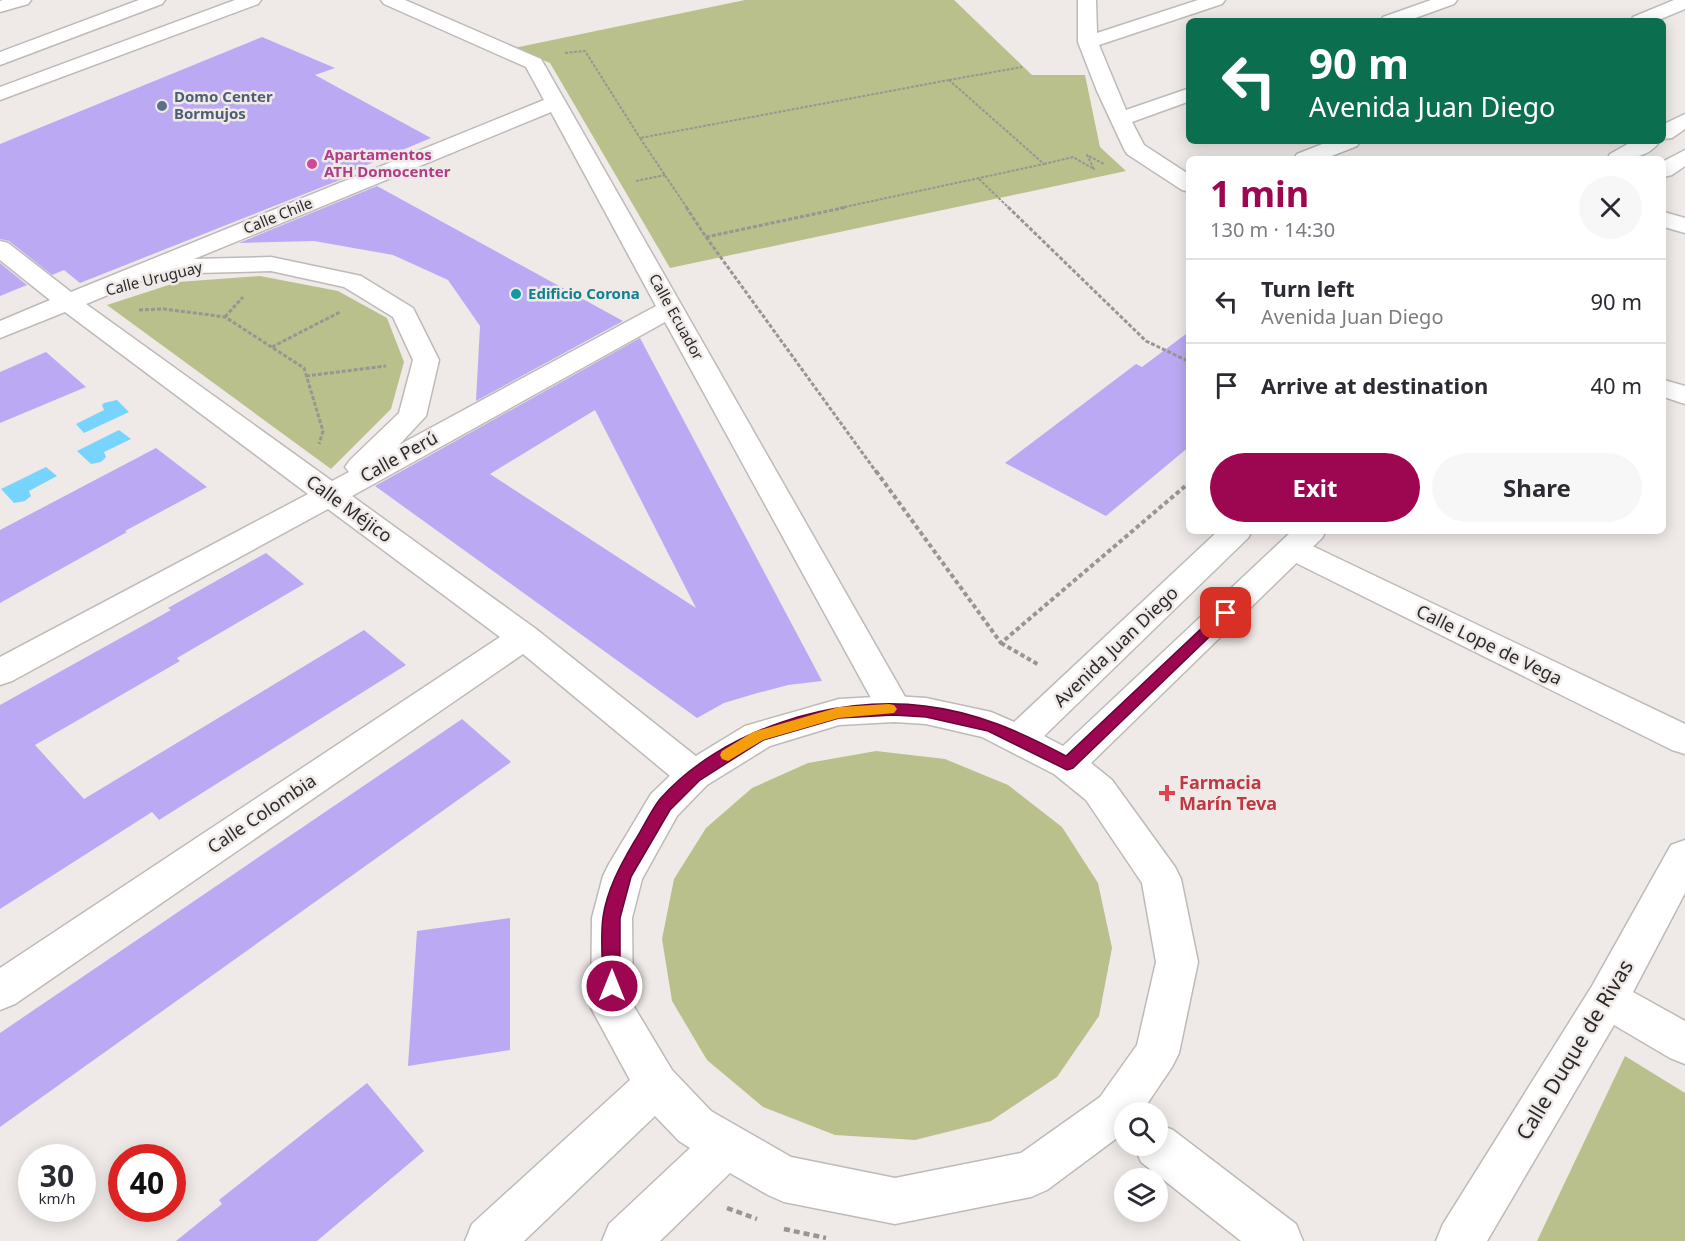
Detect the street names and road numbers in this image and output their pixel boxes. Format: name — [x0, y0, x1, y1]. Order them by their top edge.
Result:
street label: Calle Chile — [240, 192, 315, 238]
street label: Calle Uruguay — [103, 256, 205, 300]
street label: Calle Ecuador — [645, 270, 709, 363]
street label: Calle Perú — [355, 425, 442, 487]
street label: Calle Méjico — [302, 469, 397, 548]
street label: Avenida Juan Diego — [1048, 581, 1183, 712]
street label: Calle Lope de Vega — [1413, 598, 1566, 690]
street label: Calle Colombia — [202, 768, 320, 858]
street label: Calle Duque de Rivas — [1509, 954, 1639, 1145]

